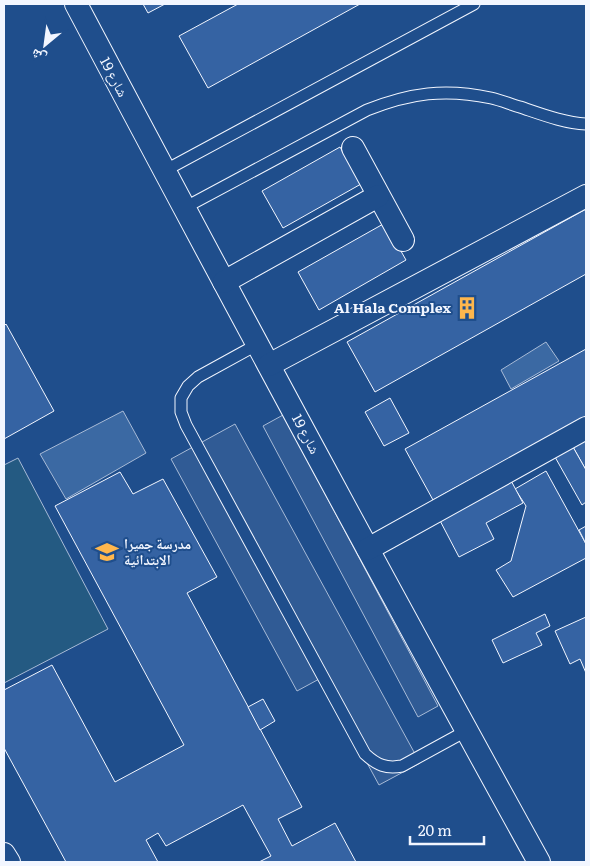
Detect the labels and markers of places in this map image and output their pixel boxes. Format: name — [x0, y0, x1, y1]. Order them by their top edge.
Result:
building icon: Al Hala Complex — [454, 295, 480, 321]
place label: Al Hala Complex — [334, 297, 452, 317]
place label: مدرسة جميرا الابتدائية — [124, 533, 191, 569]
school or university icon: مدرسة جميرا الابتدائية — [94, 539, 120, 565]

